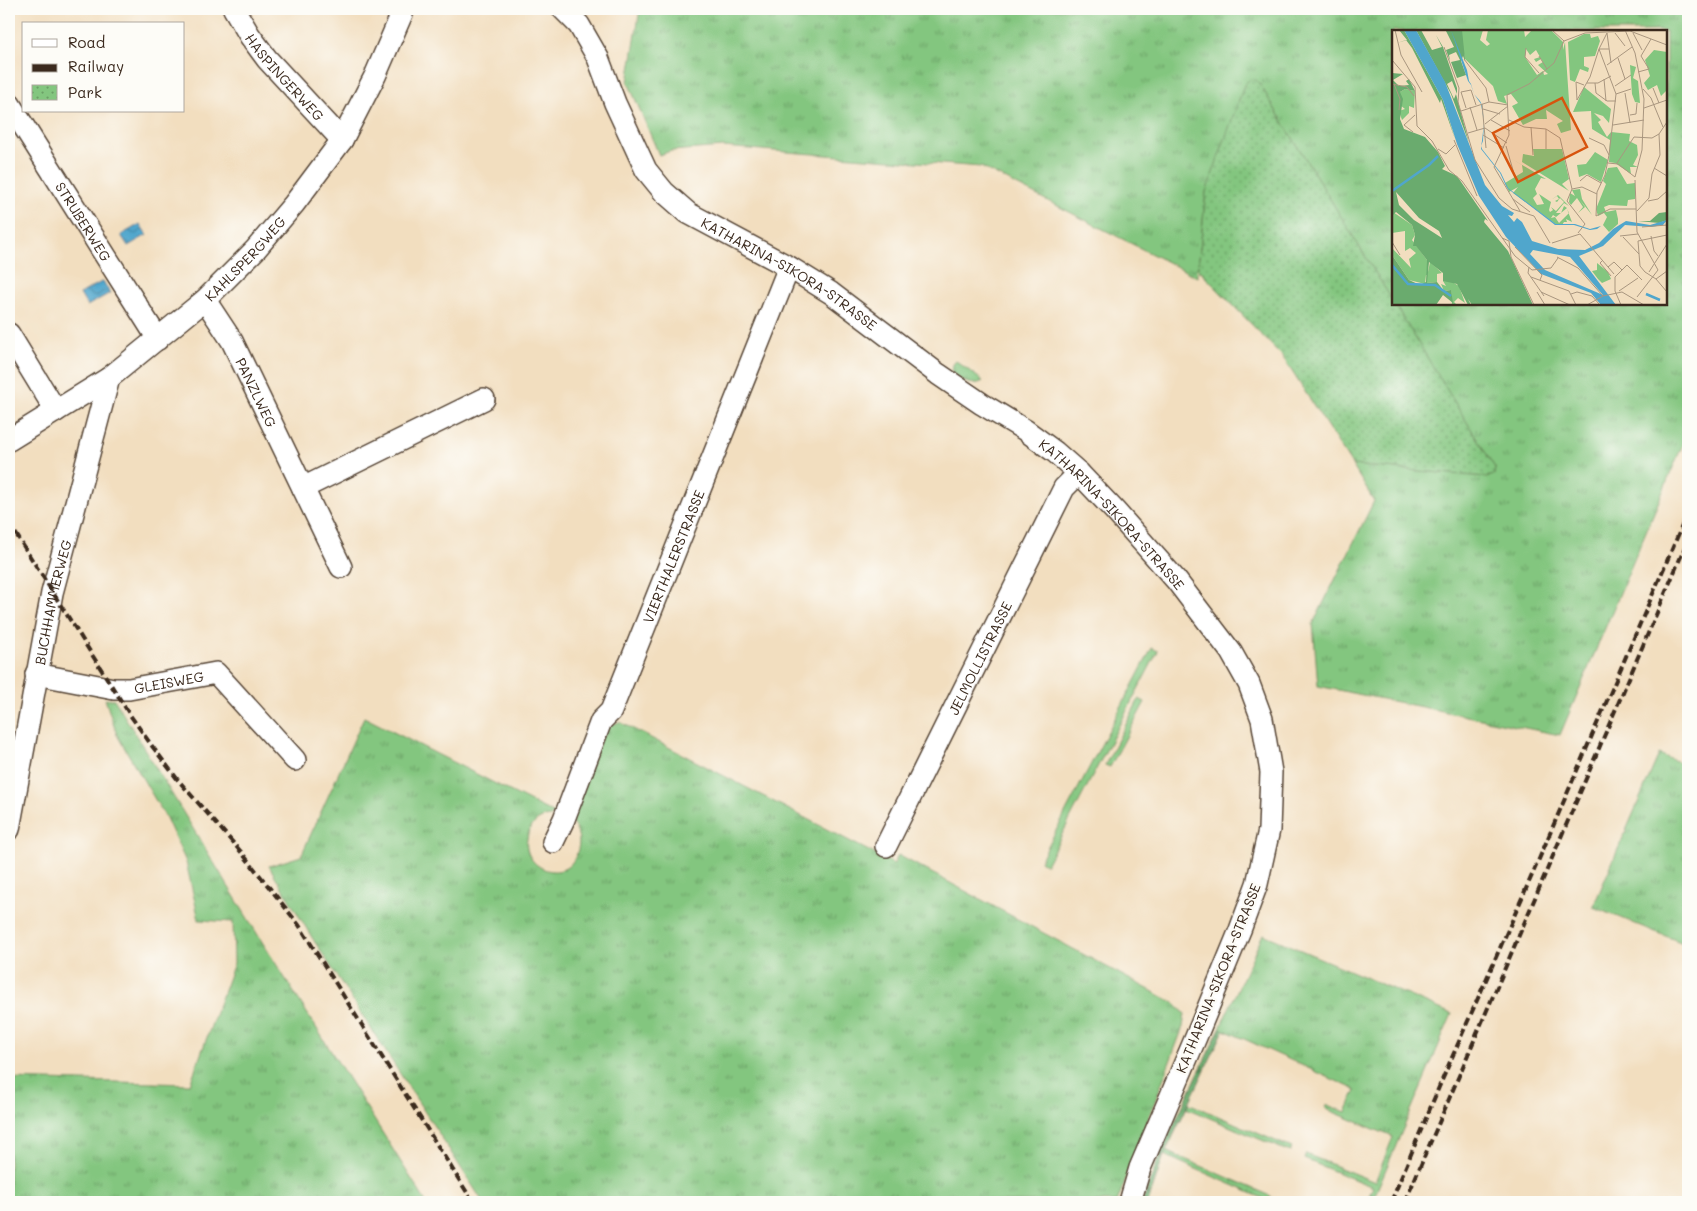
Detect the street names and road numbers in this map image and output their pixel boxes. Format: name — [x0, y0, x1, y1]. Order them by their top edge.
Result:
street label: HASPINGERWEG — [241, 29, 329, 124]
street label: STRUBERWEG — [52, 178, 116, 265]
street label: KAHLSPERGWEG — [200, 212, 289, 305]
street label: KATHARINA-SIKORA-STRASSE — [698, 212, 881, 334]
street label: PANZLWEG — [232, 354, 282, 430]
street label: KATHARINA-SIKORA-STRASSE — [1035, 434, 1189, 593]
street label: VIERTHALERSTRASSE — [638, 487, 708, 626]
street label: BUCHHAMMERWEG — [30, 537, 75, 666]
street label: JELMOLLISTRASSE — [943, 598, 1016, 718]
street label: GLEISWEG — [133, 666, 205, 697]
street label: KATHARINA-SIKORA-STRASSE — [1171, 880, 1265, 1076]

